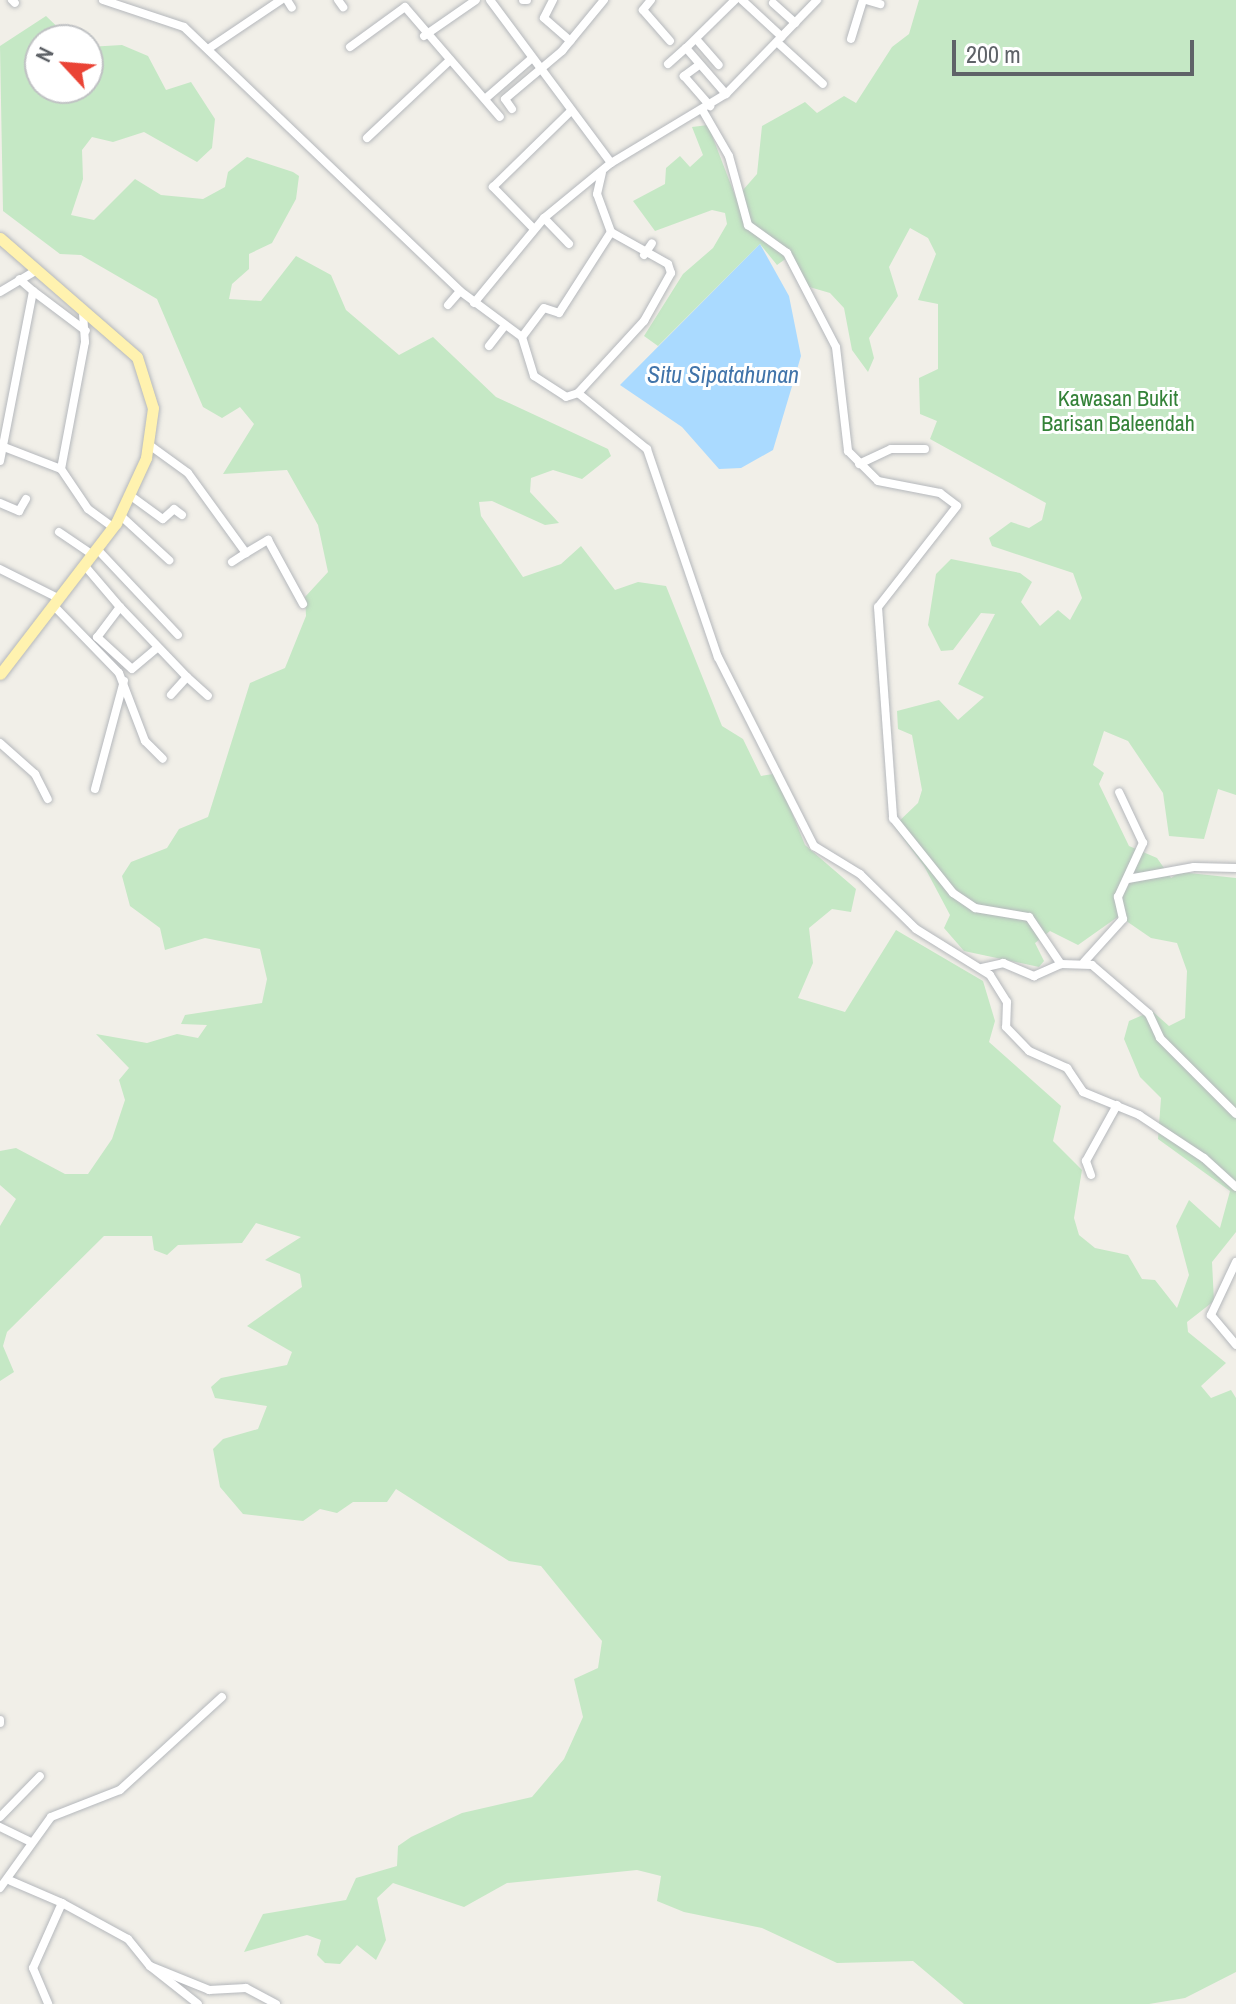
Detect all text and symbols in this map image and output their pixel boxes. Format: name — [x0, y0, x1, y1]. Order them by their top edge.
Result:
north arrow — [24, 24, 104, 104]
scale bar — [956, 24, 1198, 74]
text: 200 m — [966, 38, 1021, 70]
text: N — [28, 42, 61, 67]
water label: Situ Sipatahunan — [647, 361, 799, 389]
park label: Kawasan Bukit Barisan Baleendah — [1041, 385, 1195, 436]

